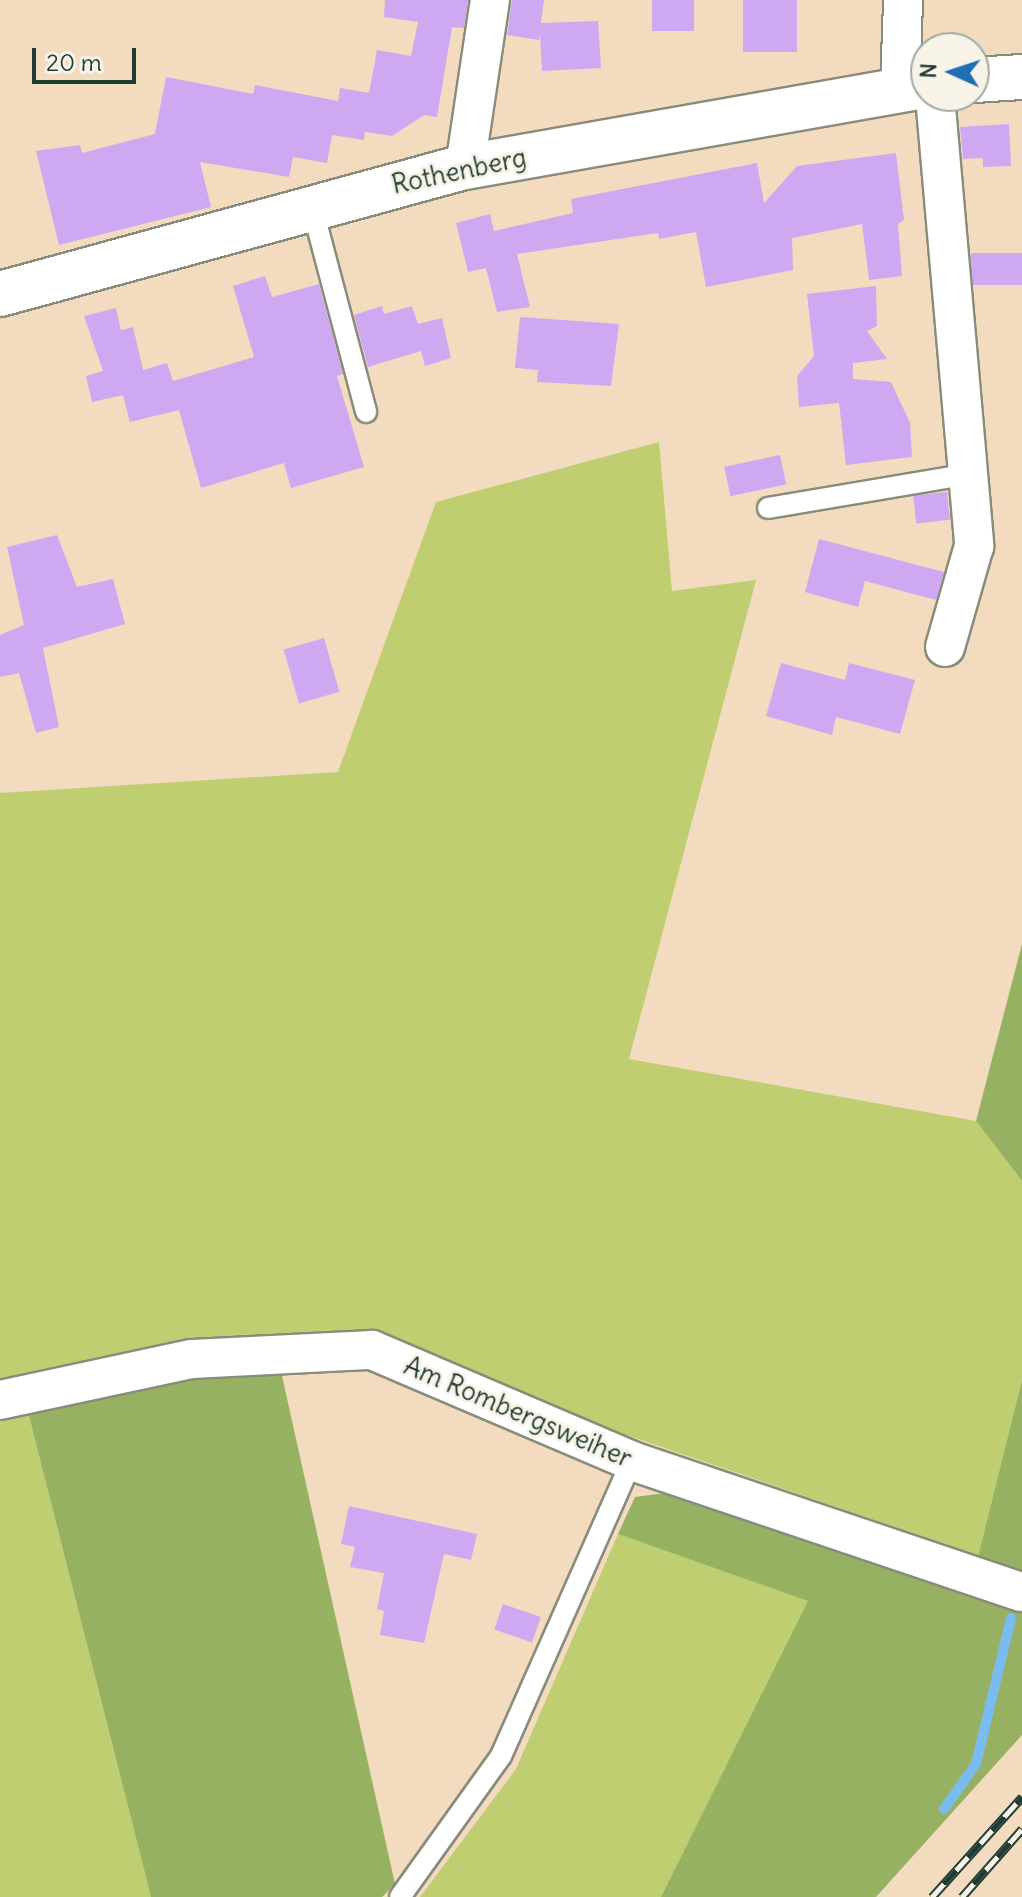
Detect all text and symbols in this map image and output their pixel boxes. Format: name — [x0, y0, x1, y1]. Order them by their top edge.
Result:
scale bar — [36, 32, 140, 82]
north arrow — [910, 32, 990, 112]
text: 20 m — [46, 47, 102, 77]
text: N — [914, 63, 942, 79]
street label: Rothenberg — [389, 142, 529, 200]
street label: Am Rombergsweiher — [399, 1350, 637, 1474]

